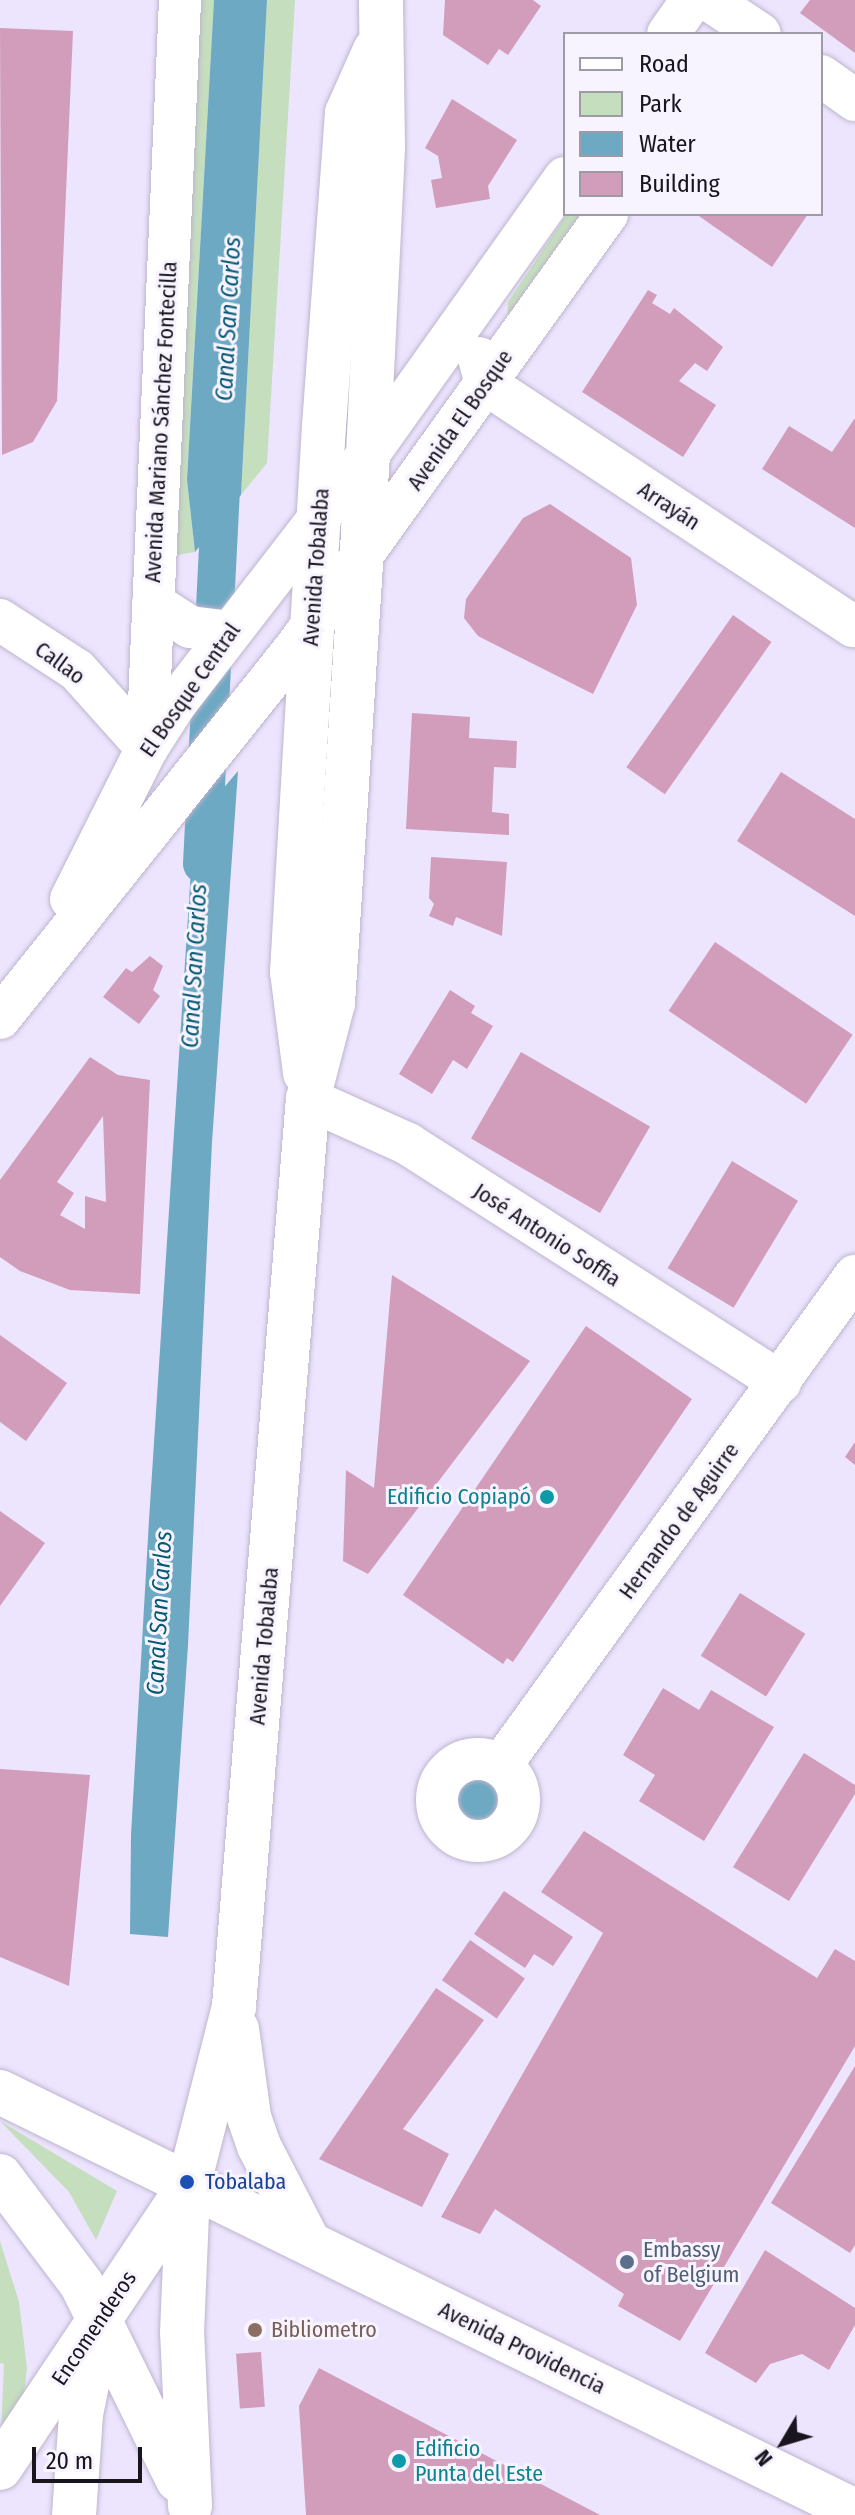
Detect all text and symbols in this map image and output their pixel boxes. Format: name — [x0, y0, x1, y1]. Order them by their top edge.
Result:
legend — [563, 32, 823, 216]
text: Road — [639, 50, 689, 78]
text: Park — [639, 90, 682, 118]
text: Water — [639, 130, 696, 158]
text: Building — [639, 170, 720, 198]
water label: Canal San Carlos — [210, 236, 248, 402]
street label: Avenida Mariano Sánchez Fontecilla — [139, 261, 183, 583]
street label: Avenida El Bosque — [402, 345, 518, 495]
street label: Arrayán — [633, 476, 705, 536]
street label: Avenida Tobalaba — [297, 487, 335, 647]
street label: El Bosque Central — [134, 618, 246, 762]
street label: Callao — [30, 636, 90, 690]
water label: Canal San Carlos — [176, 883, 214, 1049]
street label: José Antonio Soffia — [469, 1178, 625, 1292]
street label: Hernando de Aguirre — [613, 1438, 745, 1604]
place label: Edificio Copiapó — [387, 1484, 531, 1510]
marker: Edificio Copiapó — [538, 1488, 556, 1506]
water label: Canal San Carlos — [141, 1530, 179, 1696]
street label: Avenida Tobalaba — [244, 1566, 284, 1726]
place label: Tobalaba — [205, 2169, 286, 2195]
marker: Tobalaba — [176, 2171, 198, 2193]
place label: Embassy of Belgium — [643, 2236, 739, 2288]
marker: Embassy of Belgium — [618, 2253, 636, 2271]
street label: Encomenderos — [46, 2266, 142, 2390]
street label: Avenida Providencia — [434, 2296, 610, 2400]
place label: Bibliometro — [271, 2317, 377, 2343]
marker: Bibliometro — [246, 2321, 264, 2339]
north arrow — [743, 2403, 823, 2483]
scale bar — [36, 2431, 146, 2481]
place label: Edificio Punta del Este — [415, 2435, 543, 2486]
text: N — [749, 2445, 778, 2472]
text: 20 m — [46, 2447, 93, 2475]
marker: Edificio Punta del Este — [390, 2452, 408, 2470]

